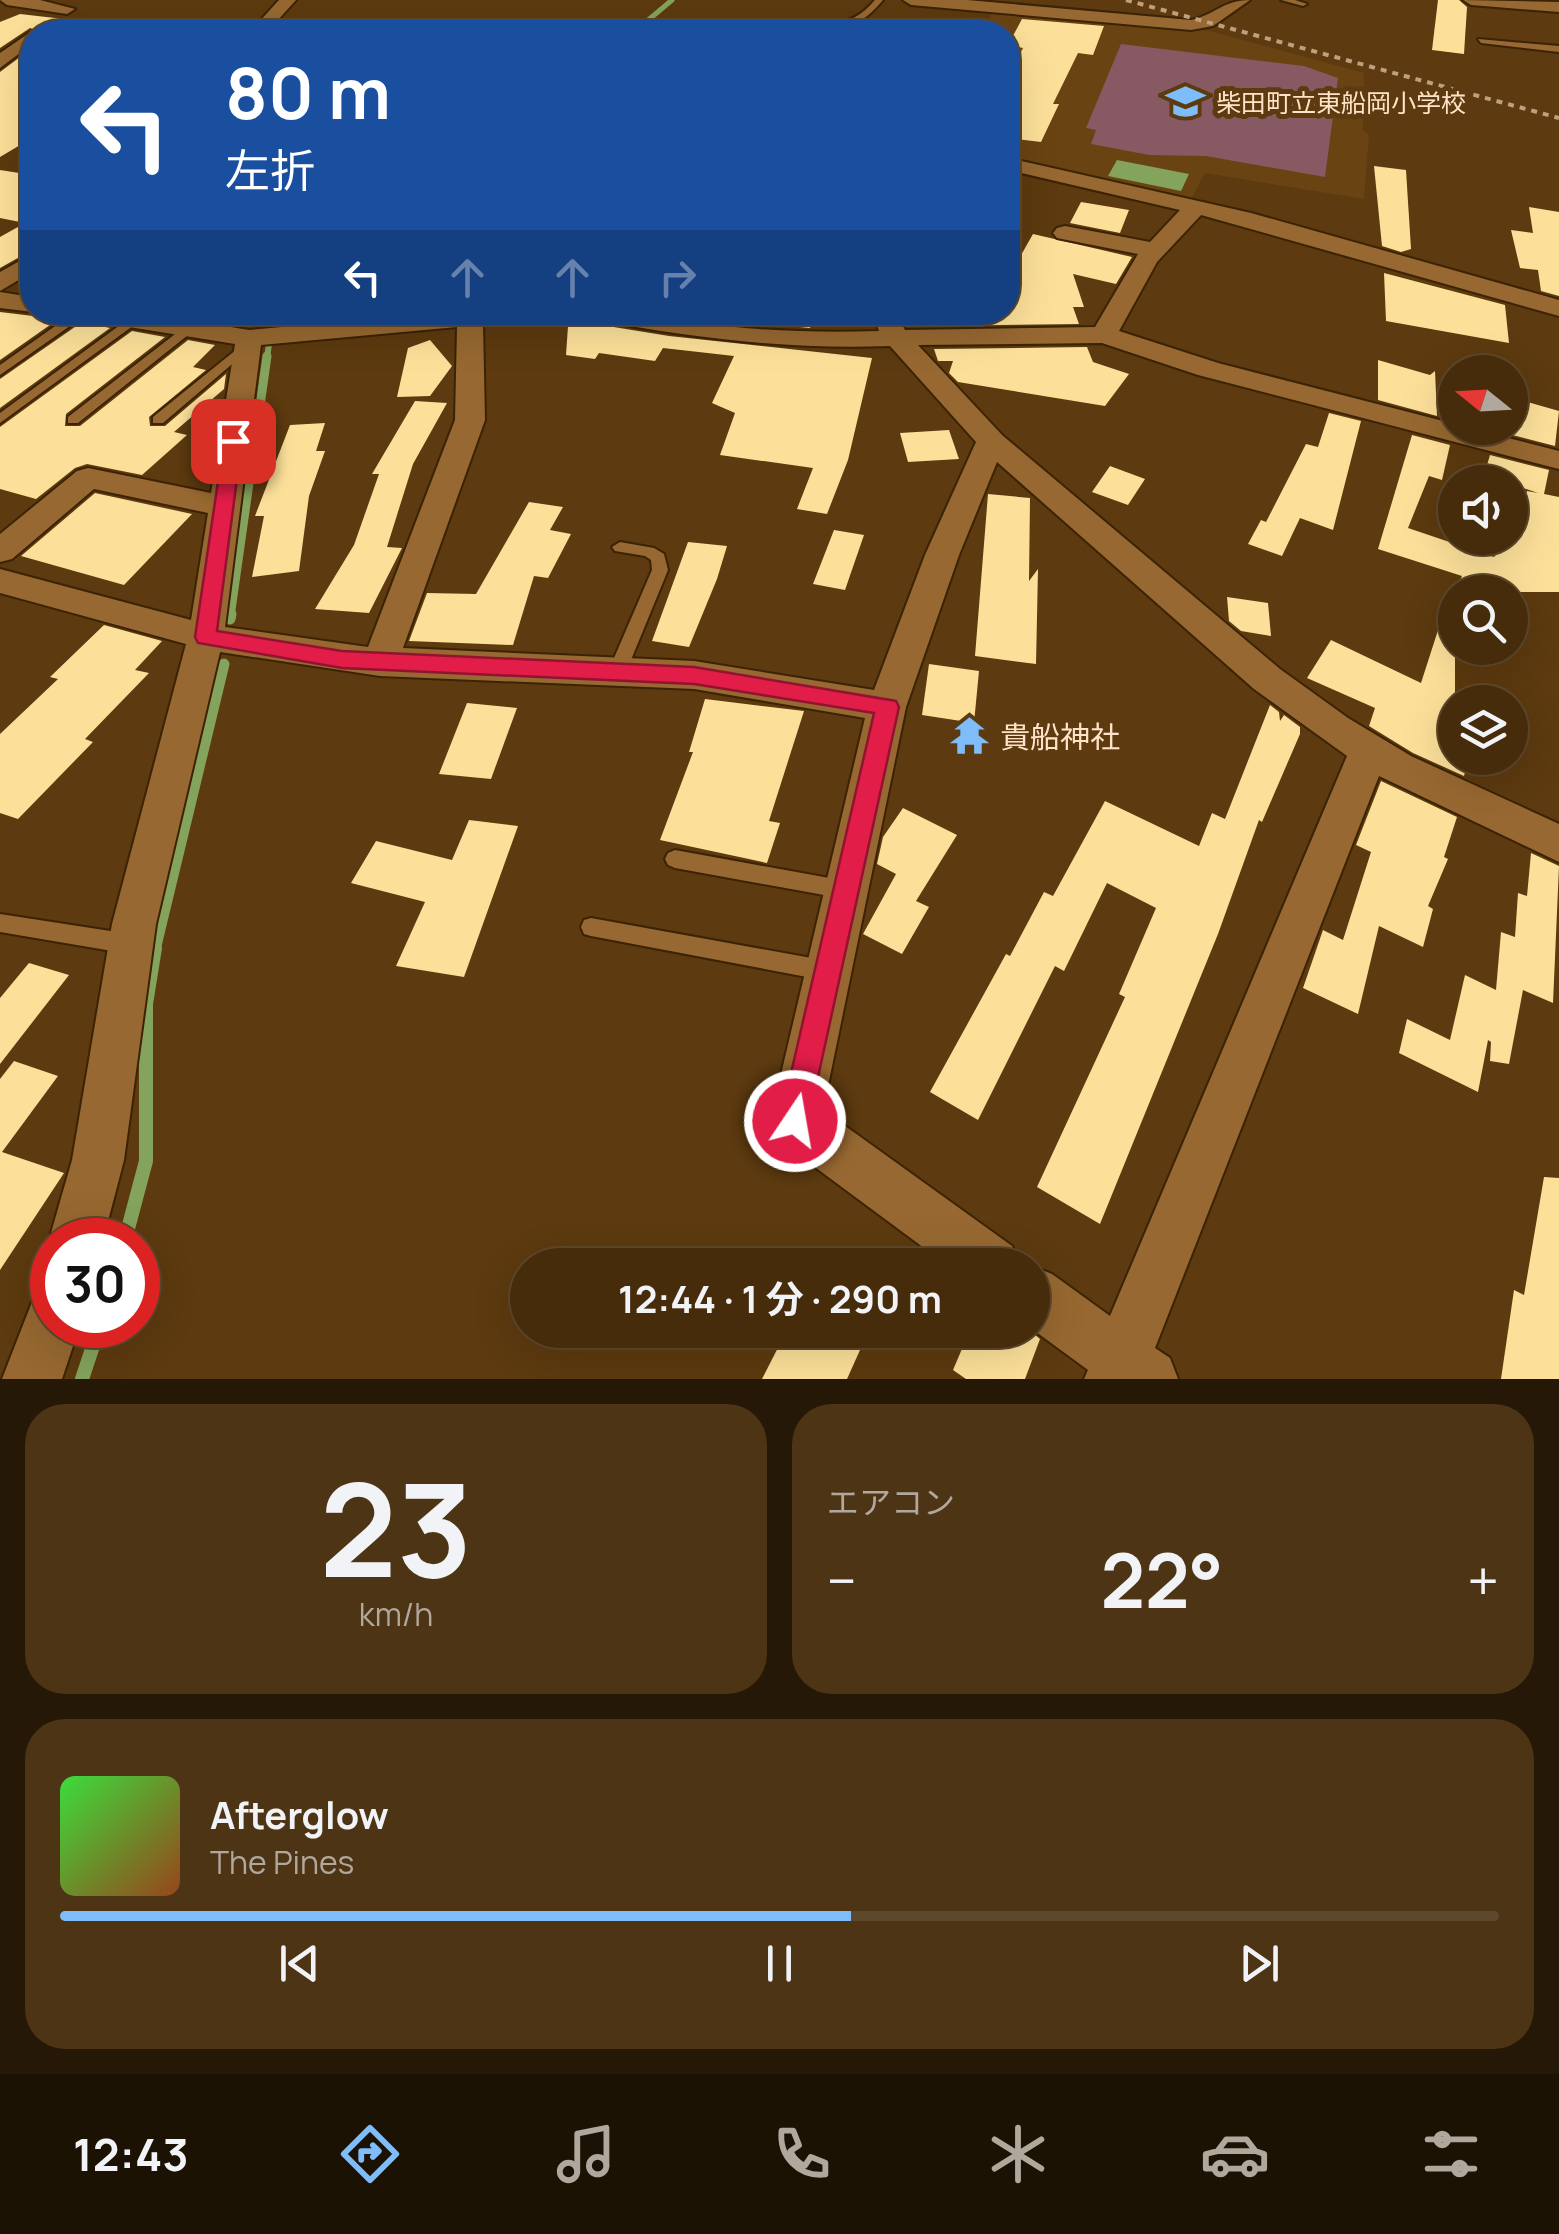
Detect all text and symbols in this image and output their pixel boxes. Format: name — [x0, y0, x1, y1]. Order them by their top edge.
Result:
text: 80 m — [225, 44, 391, 140]
icon: left — [60, 60, 190, 190]
school or university icon: 柴田町立東船岡小学校 — [1165, 81, 1207, 123]
place label: 柴田町立東船岡小学校 — [1216, 85, 1466, 120]
text: 左折 — [225, 139, 315, 201]
icon: left — [335, 250, 390, 305]
icon: ahead — [440, 250, 495, 305]
icon: ahead — [545, 250, 600, 305]
icon: right — [650, 250, 705, 305]
north arrow — [1438, 355, 1528, 445]
map controls — [1438, 355, 1528, 775]
pin — [191, 399, 276, 484]
icon: arrive — [206, 414, 261, 469]
button: sound — [1438, 465, 1528, 555]
button: search — [1438, 575, 1528, 665]
button: layers — [1438, 685, 1528, 775]
temple icon: 貴船神社 — [949, 715, 991, 757]
place label: 貴船神社 — [1000, 716, 1120, 757]
position arrow — [743, 1069, 847, 1173]
speed limit sign: 30 — [30, 1218, 160, 1348]
text: 12:44 · 1 分 · 290 m — [618, 1272, 942, 1324]
text: 23 — [319, 1438, 473, 1616]
text: エアコン — [827, 1480, 955, 1524]
text: 22° — [1100, 1528, 1224, 1631]
text: − — [827, 1542, 857, 1618]
text: + — [1467, 1542, 1499, 1618]
text: km/h — [359, 1592, 433, 1636]
text: Afterglow — [210, 1788, 389, 1840]
text: The Pines — [210, 1840, 354, 1884]
icon: previous — [272, 1936, 327, 1991]
icon: pause — [752, 1936, 807, 1991]
icon: next — [1232, 1936, 1287, 1991]
icon: directions — [335, 2119, 405, 2189]
icon: music — [551, 2119, 621, 2189]
icon: phone — [767, 2119, 837, 2189]
icon: climate — [983, 2119, 1053, 2189]
icon: car — [1200, 2119, 1270, 2189]
icon: filters — [1416, 2119, 1486, 2189]
text: 12:43 — [73, 2123, 189, 2185]

